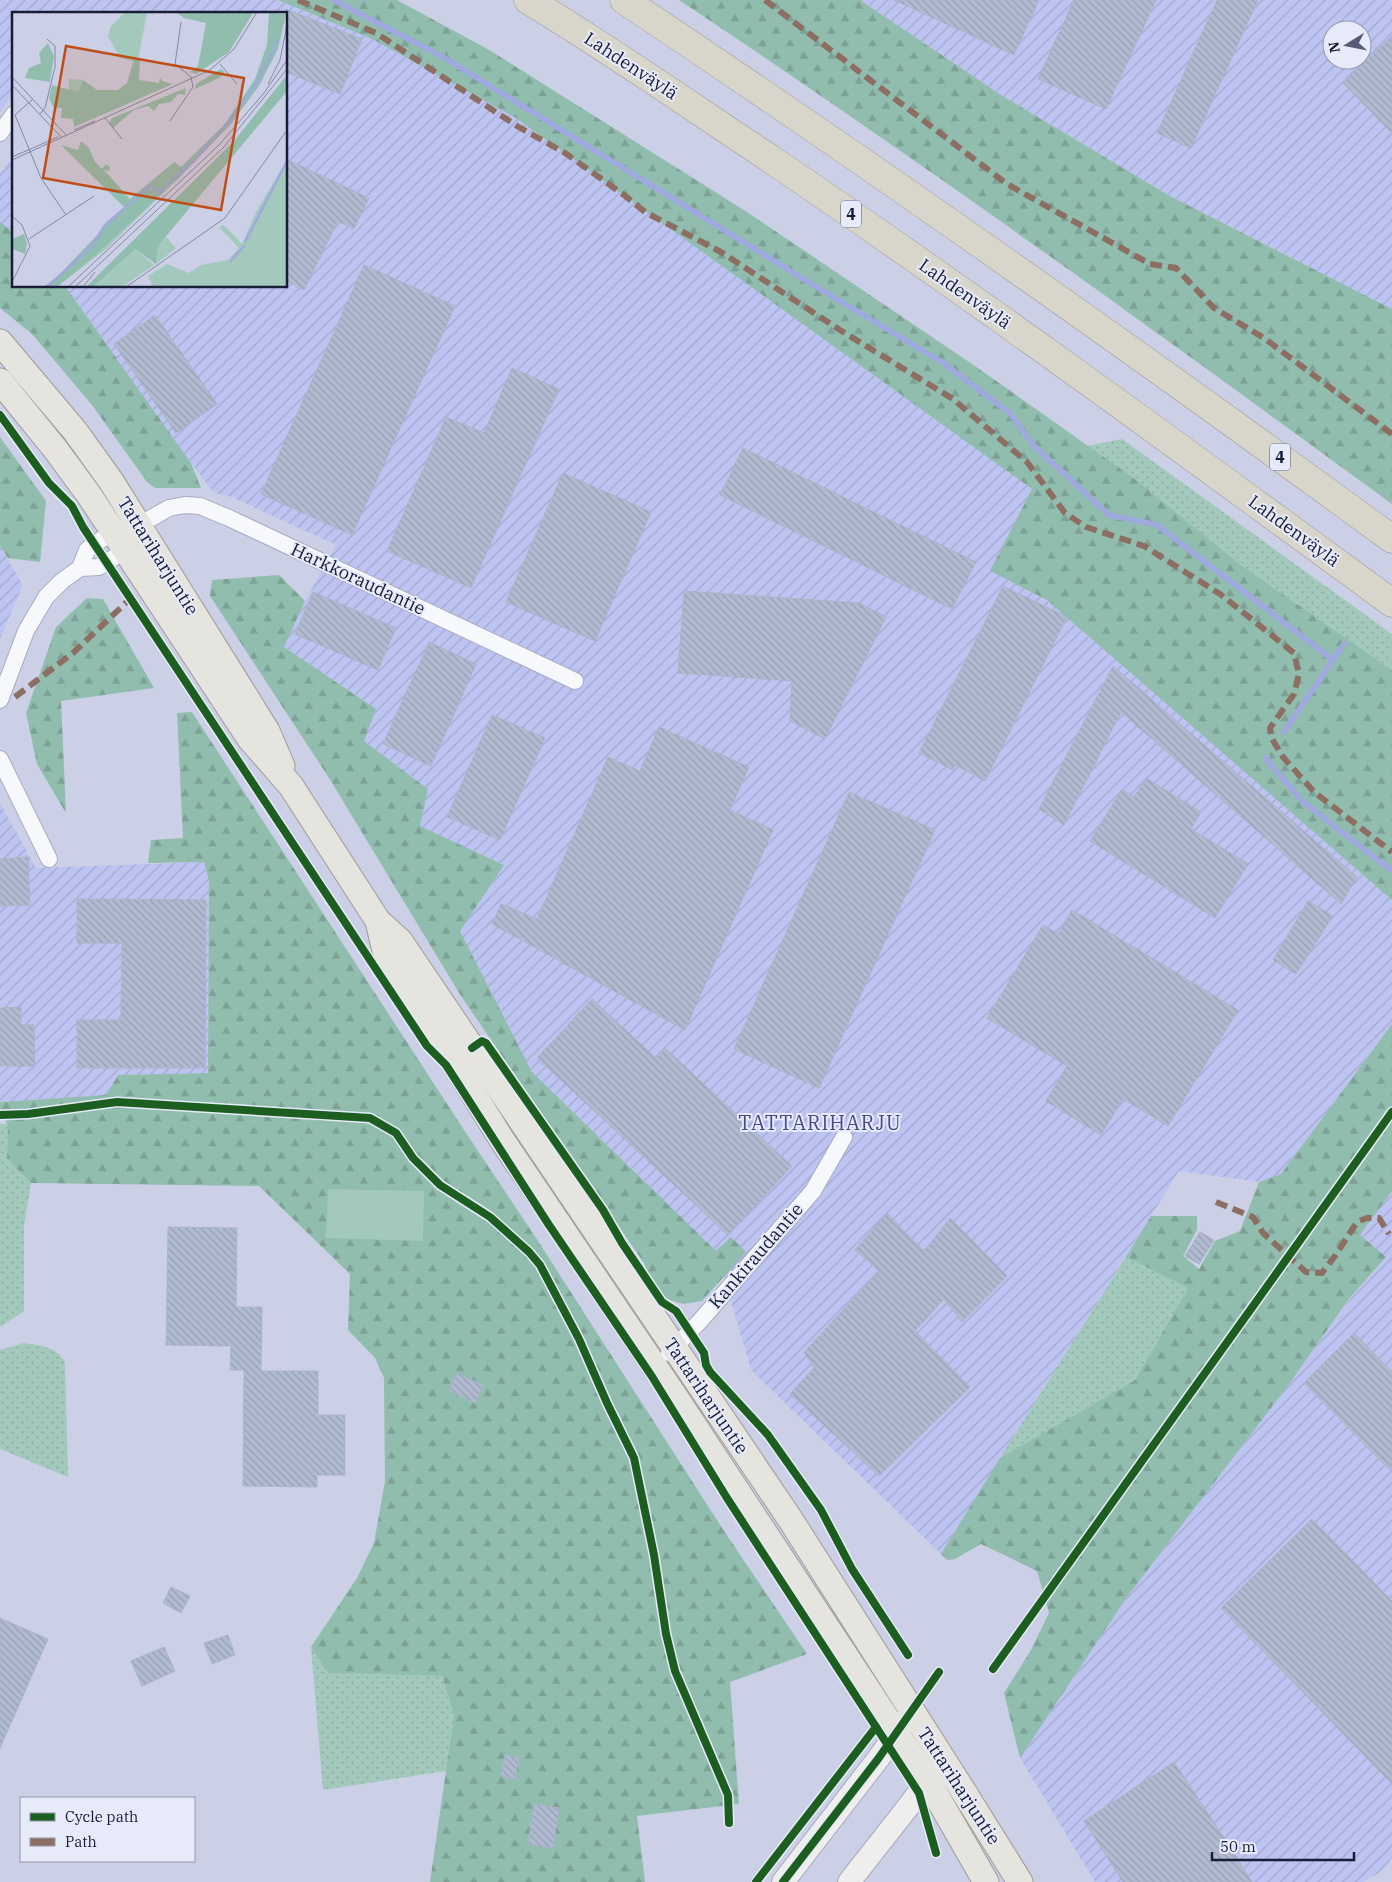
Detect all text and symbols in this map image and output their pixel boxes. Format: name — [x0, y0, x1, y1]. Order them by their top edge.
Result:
inset map — [12, 12, 288, 288]
north arrow — [1322, 20, 1372, 70]
street label: Lahdenväylä — [580, 27, 683, 105]
text: N — [1324, 40, 1344, 54]
road number: 4 — [841, 200, 861, 228]
street label: Lahdenväylä — [915, 253, 1016, 334]
road number: 4 — [1270, 444, 1290, 471]
street label: Lahdenväylä — [1244, 490, 1345, 572]
street label: Tattariharjuntie — [113, 492, 204, 619]
street label: Harkkoraudantie — [287, 537, 429, 620]
district label: TATTARIHARJU — [738, 1109, 902, 1136]
street label: Kankiraudantie — [703, 1198, 808, 1313]
street label: Tattariharjuntie — [659, 1333, 754, 1458]
street label: Tattariharjuntie — [913, 1723, 1006, 1849]
legend — [20, 1797, 195, 1862]
text: Cycle path — [65, 1807, 138, 1826]
scale bar — [1212, 1830, 1354, 1862]
text: Path — [65, 1832, 97, 1851]
text: 50 m — [1220, 1837, 1256, 1856]

